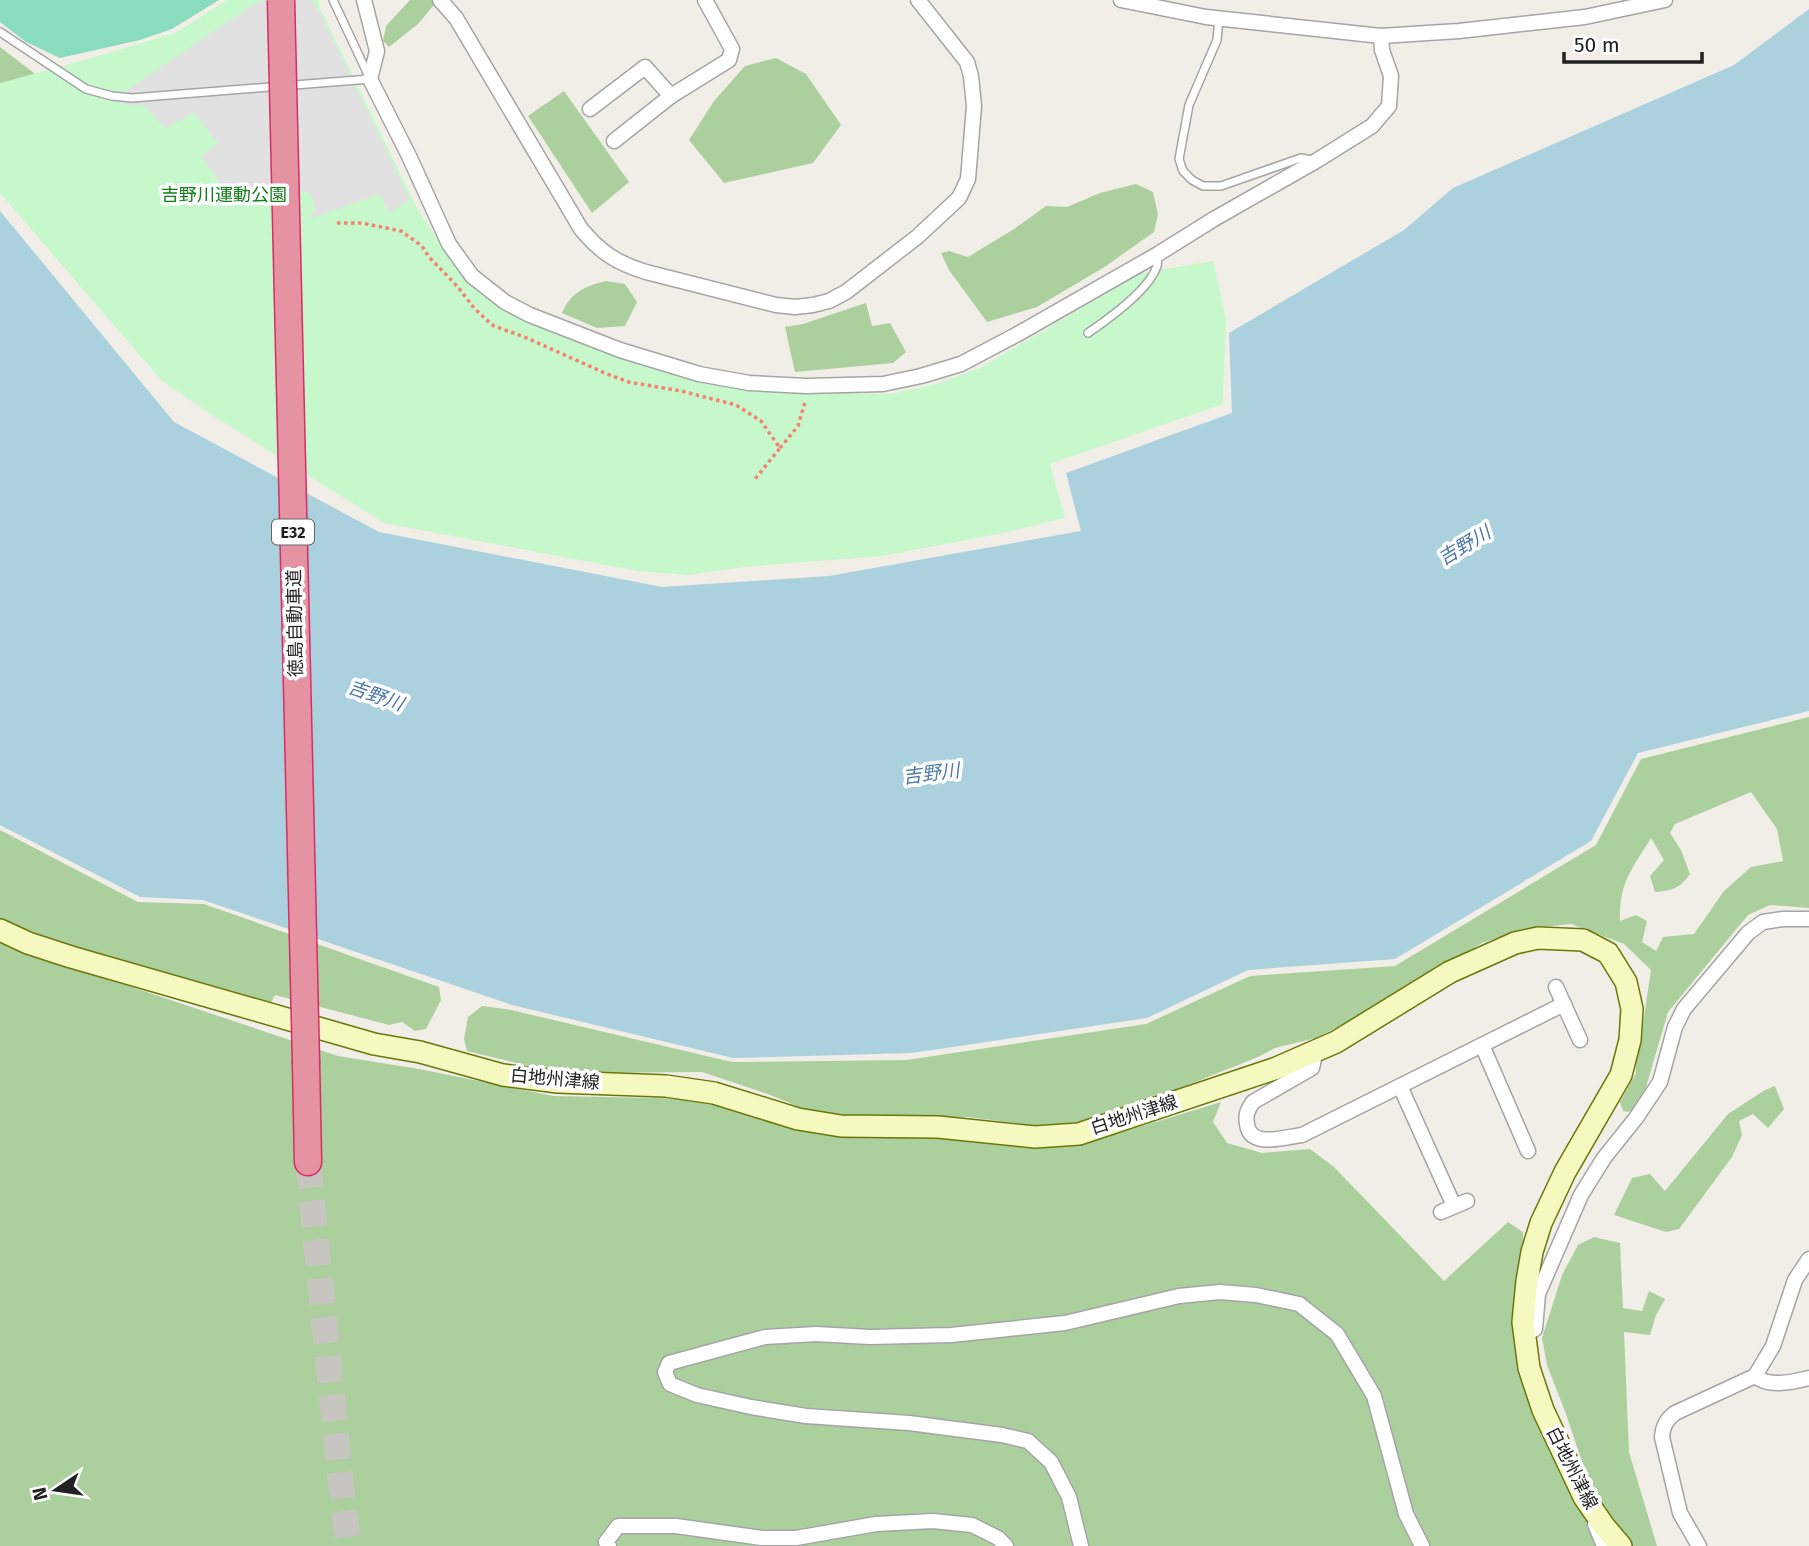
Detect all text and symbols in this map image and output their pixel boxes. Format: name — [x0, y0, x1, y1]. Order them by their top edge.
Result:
scale bar — [1564, 21, 1702, 65]
text: 50 m — [1574, 32, 1620, 58]
park label: 吉野川運動公園 — [161, 184, 287, 206]
road number: E32 — [272, 520, 314, 544]
water label: 吉野川 — [1434, 520, 1496, 570]
street label: 徳島自動車道 — [283, 569, 307, 677]
water label: 吉野川 — [345, 675, 408, 716]
water label: 吉野川 — [901, 758, 963, 788]
street label: 白地州津線 — [509, 1064, 601, 1094]
street label: 白地州津線 — [1088, 1091, 1180, 1139]
street label: 白地州津線 — [1542, 1423, 1602, 1513]
north arrow — [21, 1455, 91, 1525]
text: N — [27, 1485, 53, 1502]

